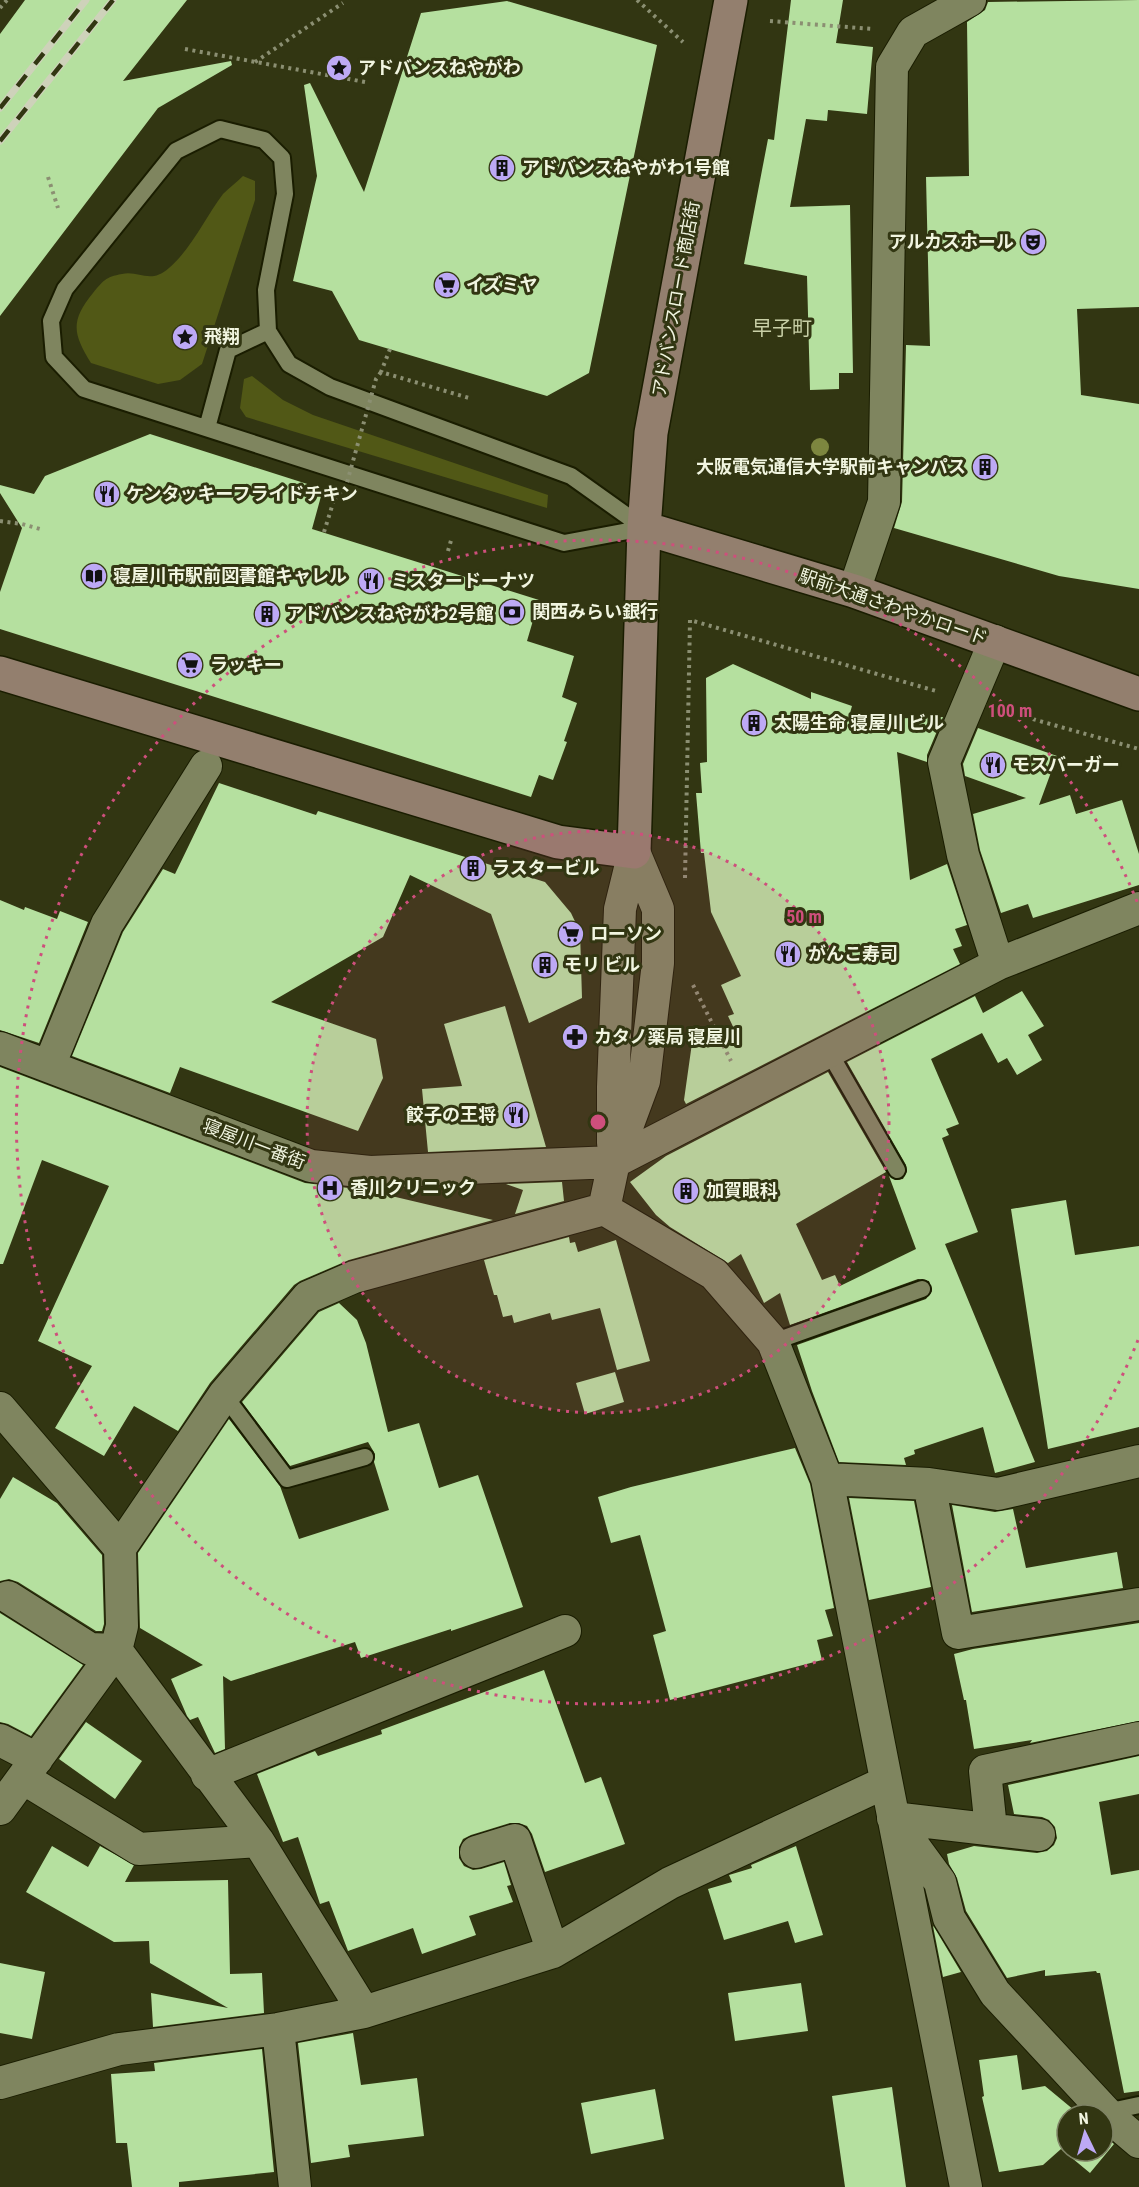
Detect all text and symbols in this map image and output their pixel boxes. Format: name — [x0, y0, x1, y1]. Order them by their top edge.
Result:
place icon: アドバンスねやがわ — [324, 53, 354, 83]
place label: アドバンスねやがわ — [358, 57, 521, 78]
building icon: アドバンスねやがわ1号館 — [487, 153, 517, 183]
place label: アドバンスねやがわ1号館 — [522, 157, 730, 178]
street label: アドバンスロード商店街 — [648, 199, 703, 399]
theatre icon: アルカスホール — [1018, 227, 1048, 257]
place label: アルカスホール — [889, 231, 1014, 252]
supermarket icon: イズミヤ — [432, 270, 462, 300]
place label: イズミヤ — [466, 274, 537, 295]
district label: 早子町 — [752, 316, 812, 340]
place icon: 飛翔 — [170, 322, 200, 352]
place label: 飛翔 — [204, 326, 240, 347]
building icon: 大阪電気通信大学駅前キャンパス — [970, 452, 1000, 482]
place label: 大阪電気通信大学駅前キャンパス — [696, 456, 966, 477]
restaurant icon: ケンタッキーフライドチキン — [92, 479, 122, 509]
place label: ケンタッキーフライドチキン — [126, 483, 358, 504]
library icon: 寝屋川市駅前図書館キャレル — [79, 561, 109, 591]
street label: 駅前大通さわやかロード — [796, 564, 990, 649]
place label: 寝屋川市駅前図書館キャレル — [113, 565, 347, 586]
restaurant icon: ミスタードーナツ — [356, 566, 386, 596]
place label: ミスタードーナツ — [391, 570, 535, 591]
bank icon: 関西みらい銀行 — [497, 597, 527, 627]
building icon: アドバンスねやがわ2号館 — [252, 599, 282, 629]
place label: 関西みらい銀行 — [532, 601, 658, 622]
place label: アドバンスねやがわ2号館 — [286, 603, 494, 624]
supermarket icon: ラッキー — [175, 650, 205, 680]
place label: ラッキー — [210, 654, 282, 675]
text: 100 m — [988, 700, 1032, 721]
building icon: 太陽生命 寝屋川 ビル — [739, 708, 769, 738]
place label: 太陽生命 寝屋川 ビル — [774, 712, 944, 733]
restaurant icon: モスバーガー — [978, 750, 1008, 780]
place label: モスバーガー — [1012, 754, 1120, 775]
building icon: ラスタービル — [458, 853, 488, 883]
place label: ラスタービル — [492, 857, 600, 878]
text: 50 m — [786, 906, 822, 927]
supermarket icon: ローソン — [556, 919, 586, 949]
place label: ローソン — [590, 923, 662, 944]
restaurant icon: がんこ寿司 — [773, 939, 803, 969]
place label: がんこ寿司 — [808, 943, 898, 964]
building icon: モリ ビル — [530, 950, 560, 980]
place label: モリ ビル — [564, 954, 640, 975]
pharmacy icon: カタノ薬局 寝屋川 — [560, 1022, 590, 1052]
place label: カタノ薬局 寝屋川 — [594, 1026, 742, 1047]
restaurant icon: 餃子の王将 — [501, 1100, 531, 1130]
place label: 餃子の王将 — [405, 1104, 496, 1125]
centre of rings — [588, 1112, 608, 1132]
street label: 寝屋川一番街 — [200, 1114, 308, 1173]
hospital icon: 香川クリニック — [315, 1173, 345, 1203]
building icon: 加賀眼科 — [671, 1176, 701, 1206]
place label: 香川クリニック — [350, 1177, 476, 1198]
place label: 加賀眼科 — [706, 1180, 778, 1201]
north arrow — [1055, 2103, 1115, 2163]
text: N — [1078, 2109, 1089, 2128]

